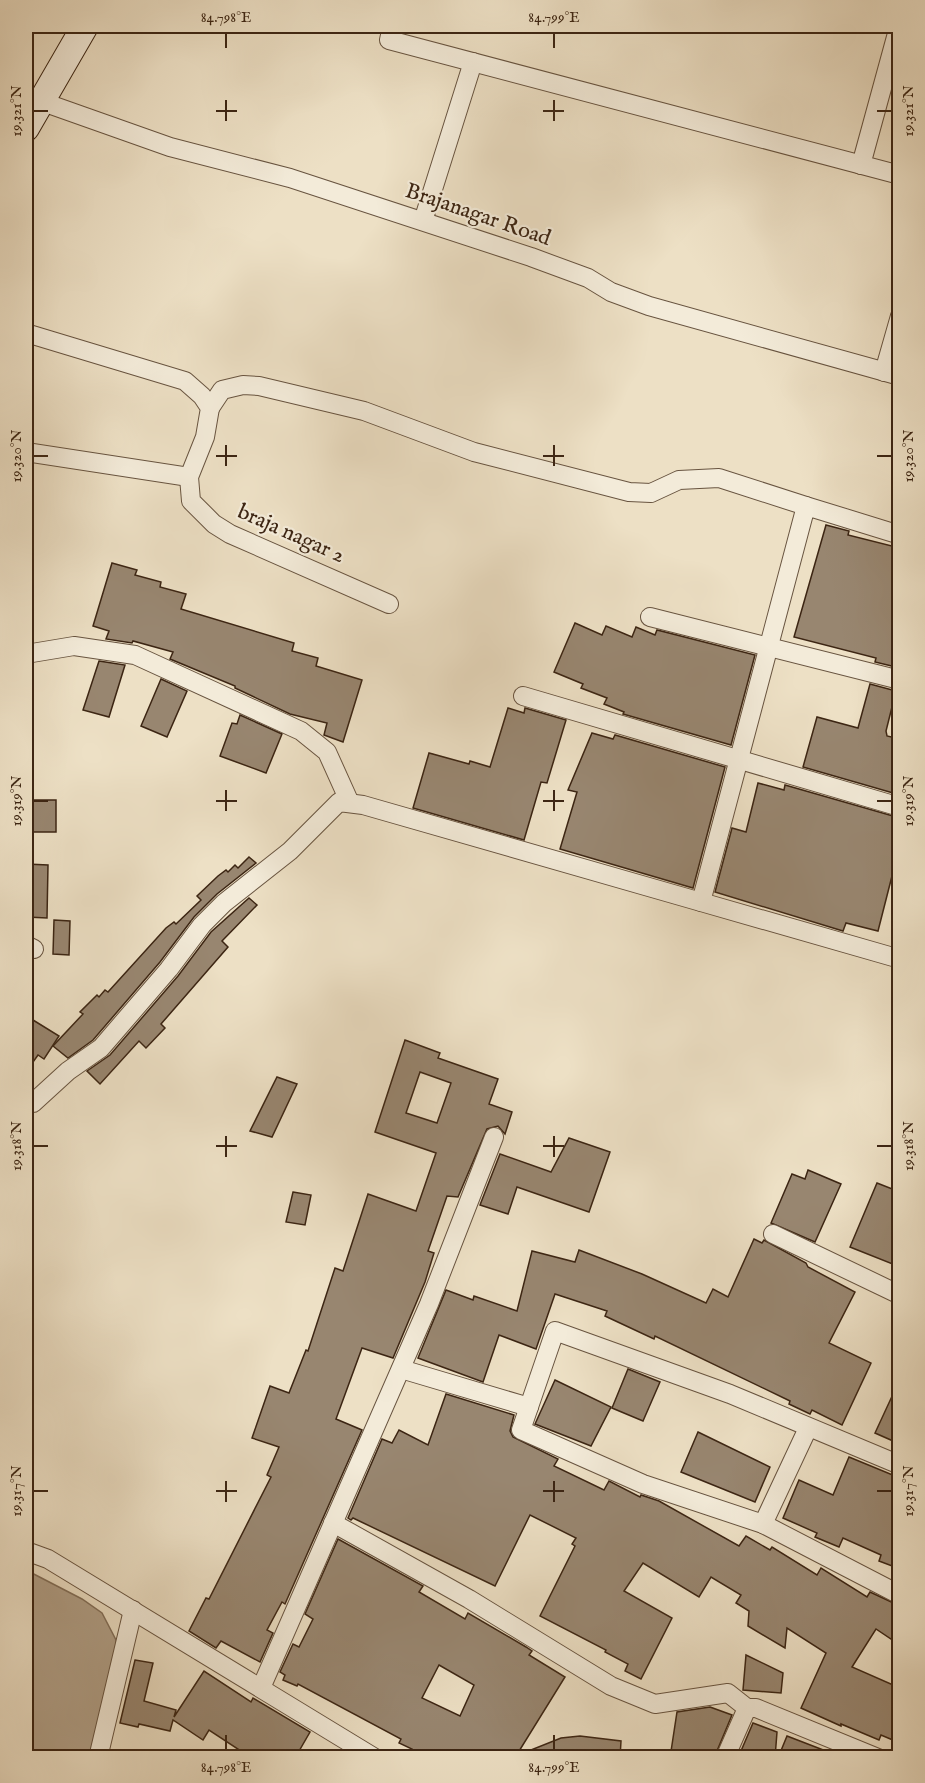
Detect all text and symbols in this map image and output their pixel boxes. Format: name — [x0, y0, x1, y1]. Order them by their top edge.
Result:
text: 84.798°E — [201, 8, 251, 27]
text: 84.799°E — [528, 8, 580, 27]
text: 19.321°N — [7, 85, 26, 137]
text: 19.321°N — [899, 85, 918, 137]
street label: Brajanagar Road — [402, 177, 555, 253]
text: 19.320°N — [7, 429, 26, 483]
text: 19.320°N — [899, 429, 918, 483]
street label: braja nagar 2 — [233, 498, 349, 570]
text: 19.319°N — [7, 776, 26, 826]
text: 19.319°N — [899, 776, 918, 826]
text: 19.318°N — [7, 1121, 26, 1171]
text: 19.318°N — [899, 1121, 918, 1171]
text: 19.317°N — [7, 1465, 26, 1517]
text: 19.317°N — [899, 1465, 918, 1517]
text: 84.798°E — [201, 1758, 251, 1777]
text: 84.799°E — [528, 1758, 580, 1777]

